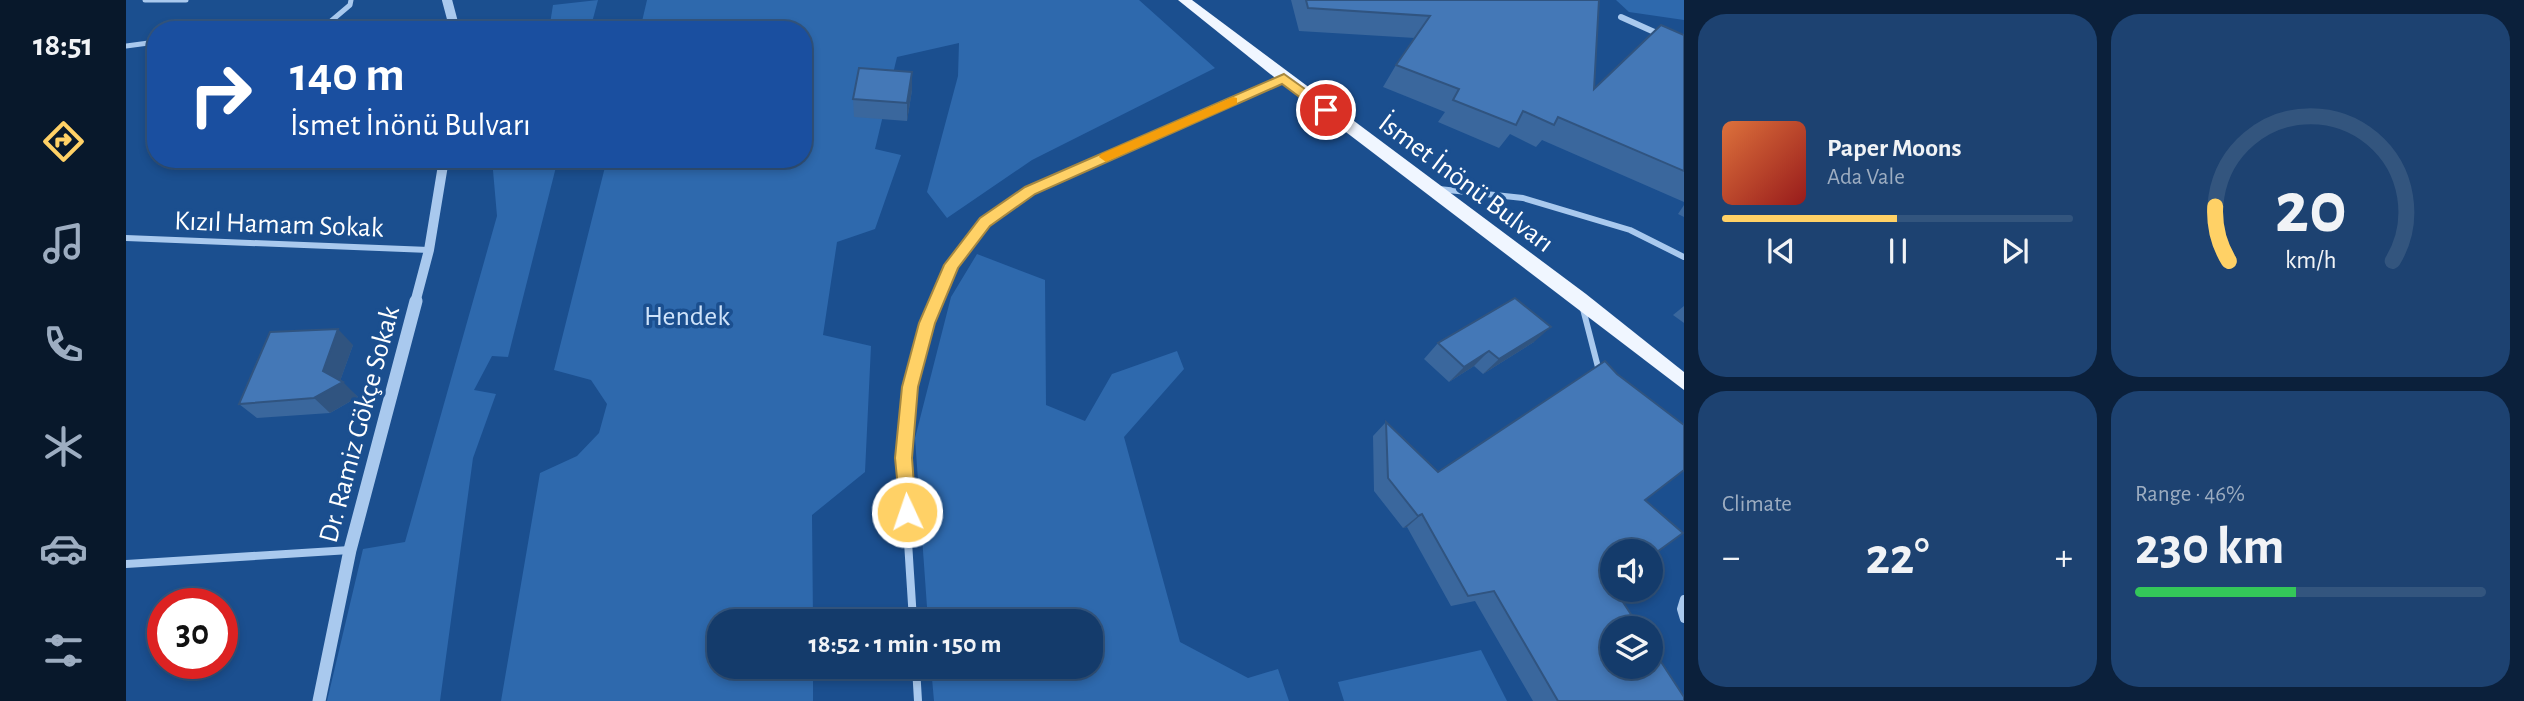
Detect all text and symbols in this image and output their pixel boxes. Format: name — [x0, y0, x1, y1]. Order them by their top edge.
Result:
text: 18:51 — [33, 29, 93, 61]
icon: right — [175, 49, 266, 140]
text: 140 m — [290, 51, 405, 100]
pin — [1296, 80, 1356, 140]
icon: arrive — [1307, 91, 1345, 129]
street label: İsmet İnönü Bulvarı — [1373, 107, 1560, 258]
text: İsmet İnönü Bulvarı — [290, 109, 531, 141]
icon: directions — [39, 117, 88, 166]
text: Paper Moons — [1827, 135, 1962, 161]
text: Ada Vale — [1827, 166, 1905, 189]
text: 20 — [2274, 174, 2347, 247]
street label: Kızıl Hamam Sokak — [174, 207, 384, 243]
icon: music — [39, 219, 88, 268]
icon: previous — [1762, 232, 1800, 270]
icon: pause — [1879, 232, 1917, 270]
icon: next — [1996, 232, 2034, 270]
text: km/h — [2285, 248, 2336, 273]
street label: Dr. Ramiz Gökçe Sokak — [315, 303, 405, 546]
park label: Hendek — [644, 303, 730, 331]
icon: phone — [39, 320, 88, 369]
icon: climate — [39, 422, 88, 471]
position arrow — [870, 475, 944, 549]
text: Range · 46% — [2135, 483, 2245, 506]
text: Climate — [1722, 493, 1792, 516]
text: 230 km — [2135, 521, 2285, 573]
icon: car — [39, 524, 88, 573]
text: 22° — [1865, 531, 1930, 583]
map controls — [1600, 539, 1663, 679]
button: sound — [1600, 539, 1663, 602]
text: − — [1722, 539, 1740, 577]
text: + — [2055, 539, 2073, 577]
speed limit sign: 30 — [147, 588, 238, 679]
button: layers — [1600, 616, 1663, 679]
icon: filters — [39, 626, 88, 675]
text: 18:52 · 1 min · 150 m — [808, 631, 1002, 657]

